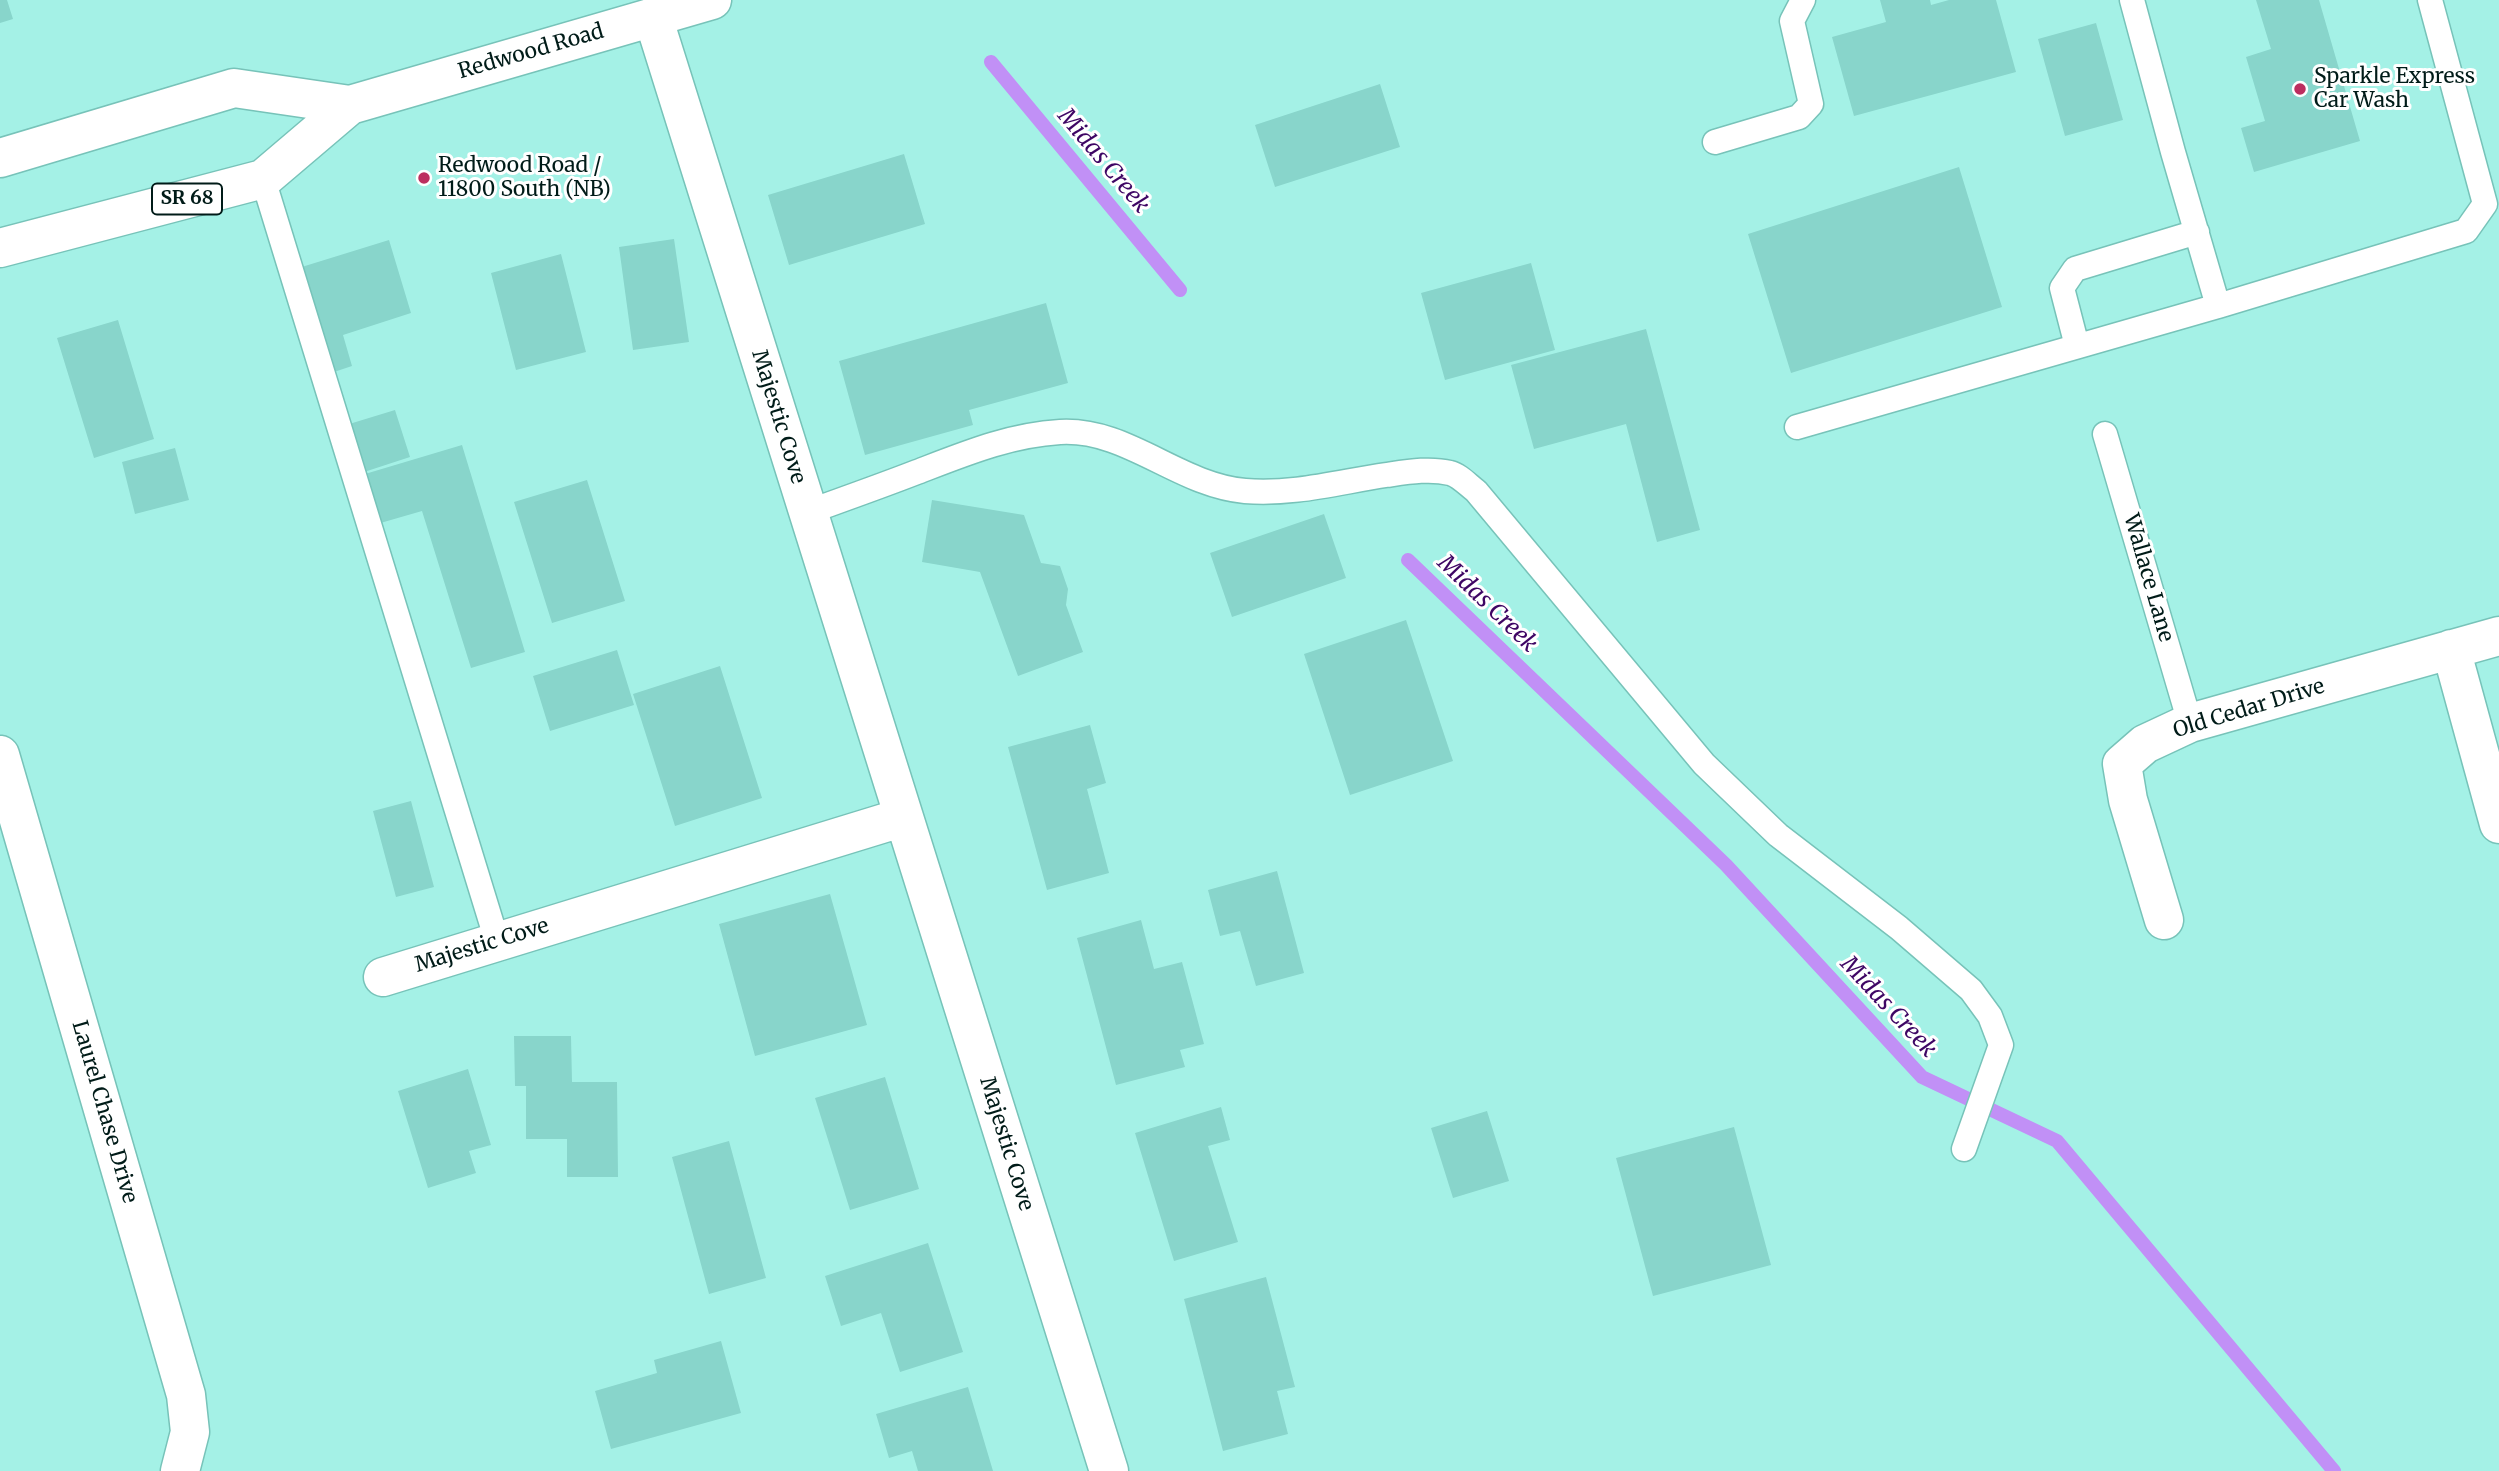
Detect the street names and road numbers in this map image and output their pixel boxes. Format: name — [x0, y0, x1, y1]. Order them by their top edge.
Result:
street label: Redwood Road — [455, 19, 607, 85]
road number: SR 68 — [152, 183, 222, 214]
street label: Majestic Cove — [746, 347, 810, 487]
street label: Wallace Lane — [2118, 511, 2178, 645]
street label: Old Cedar Drive — [2170, 674, 2328, 744]
street label: Majestic Cove — [412, 914, 552, 978]
street label: Laurel Chase Drive — [66, 1018, 142, 1206]
street label: Majestic Cove — [974, 1074, 1038, 1214]

